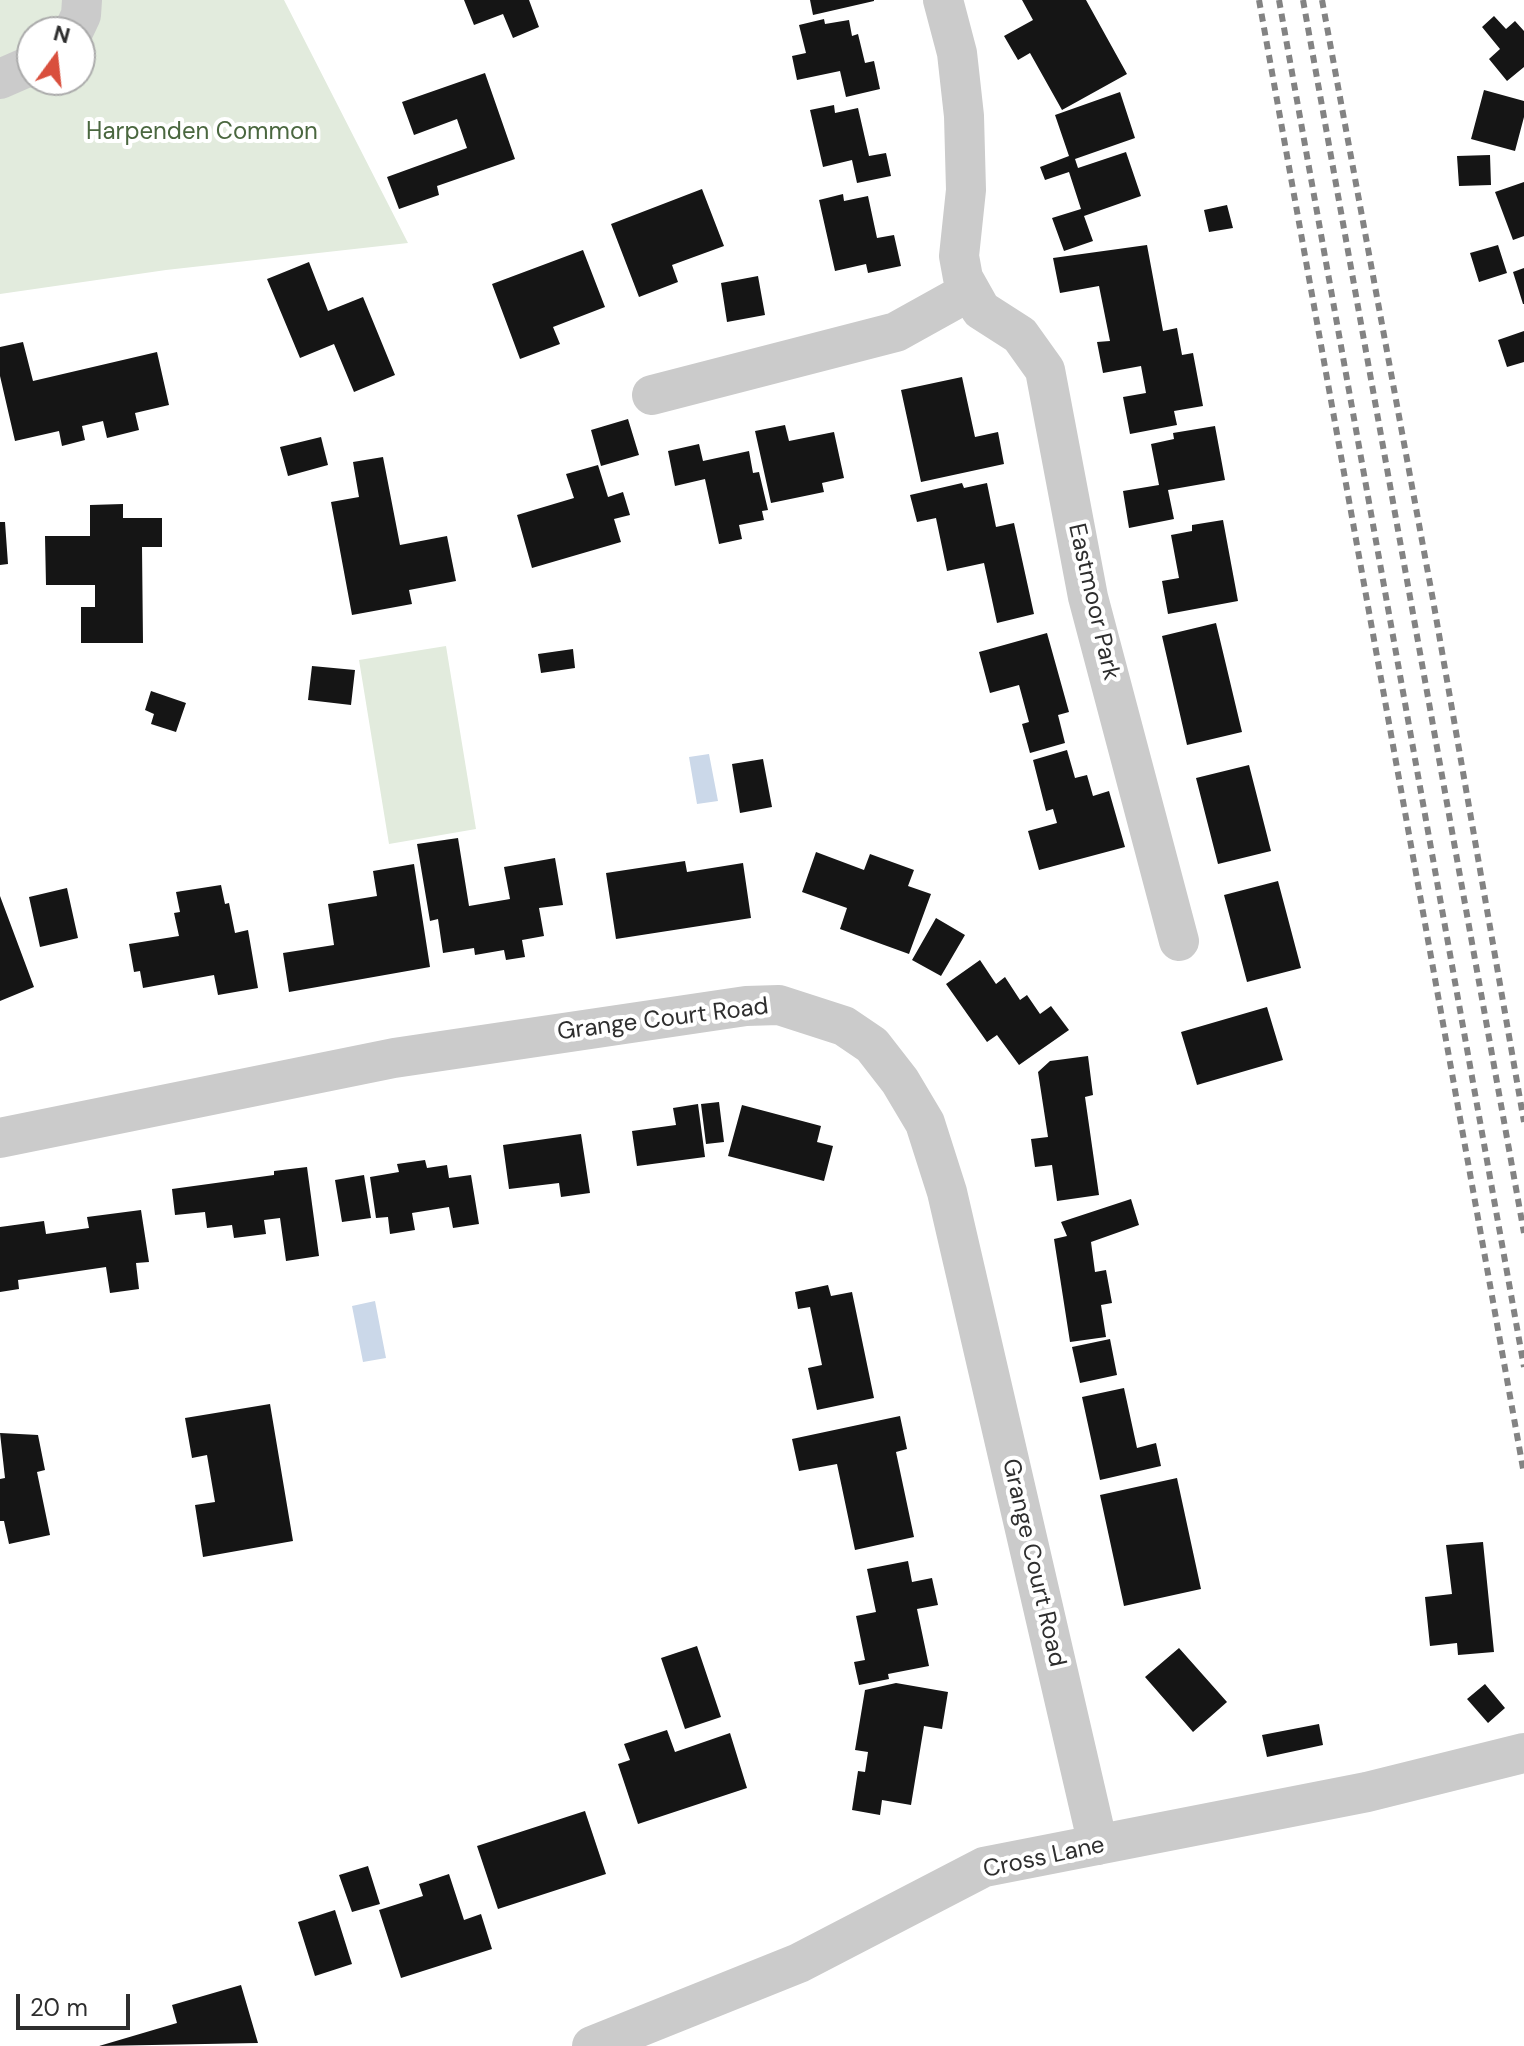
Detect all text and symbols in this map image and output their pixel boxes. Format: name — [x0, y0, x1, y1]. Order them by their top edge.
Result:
north arrow — [16, 16, 96, 96]
text: N — [50, 18, 73, 50]
park label: Harpenden Common — [86, 119, 318, 147]
street label: Eastmoor Park — [1061, 521, 1125, 683]
street label: Grange Court Road — [556, 993, 770, 1047]
street label: Grange Court Road — [995, 1456, 1071, 1670]
street label: Cross Lane — [981, 1831, 1107, 1885]
scale bar — [20, 1978, 134, 2028]
text: 20 m — [30, 1992, 88, 2023]

